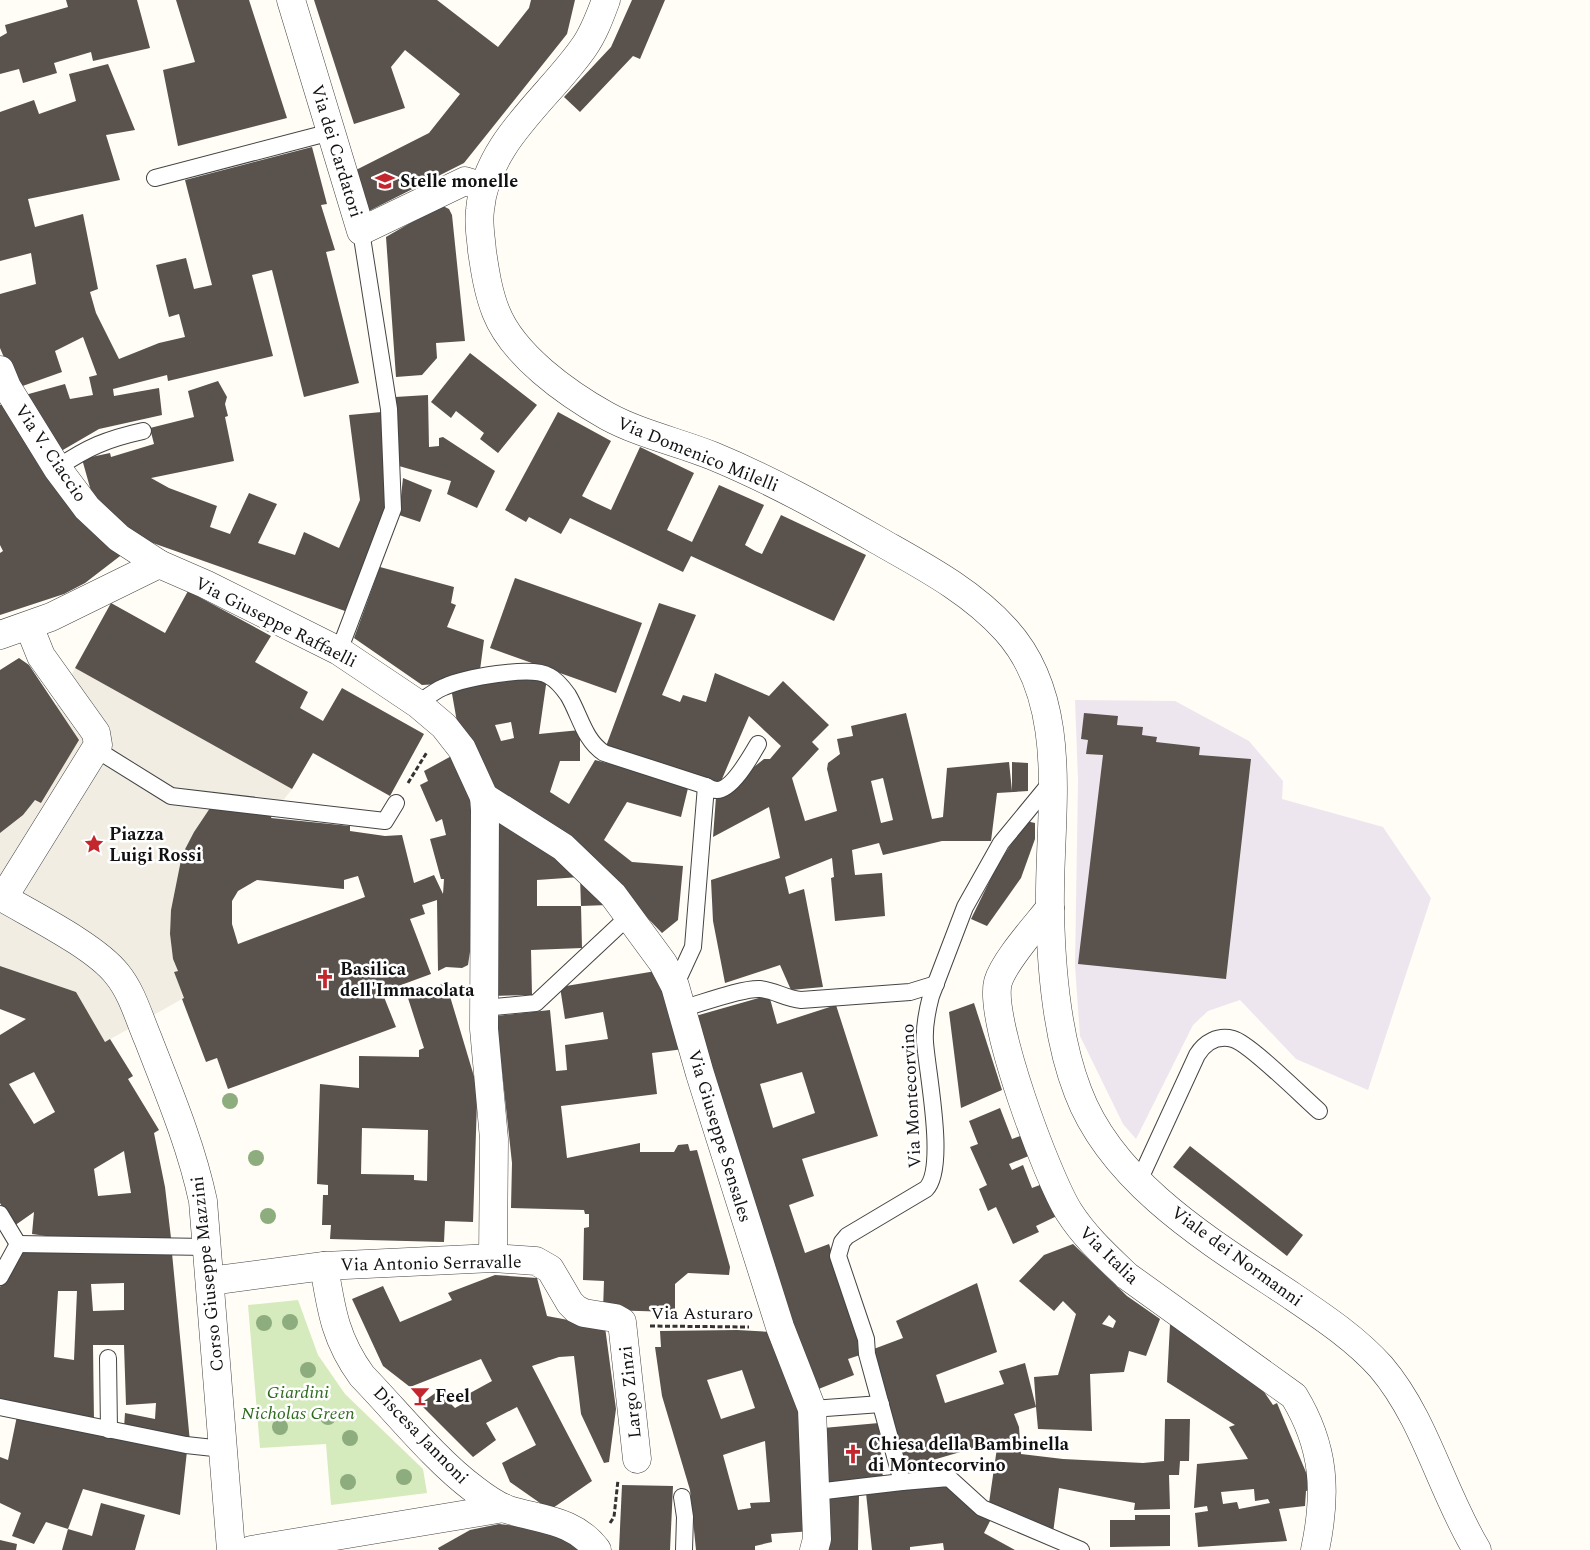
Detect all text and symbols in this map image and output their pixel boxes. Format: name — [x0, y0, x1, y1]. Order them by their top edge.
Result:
street label: Via dei Cardatori — [303, 81, 370, 221]
place label: Stelle monelle — [400, 168, 518, 195]
school or university icon: Stelle monelle — [374, 170, 396, 192]
street label: Via V. Ciaccio — [8, 399, 93, 508]
street label: Via Domenico Milelli — [613, 410, 783, 499]
street label: Via Giuseppe Raffaelli — [190, 570, 362, 675]
place label: Piazza Luigi Rossi — [109, 821, 202, 869]
place icon: Piazza Luigi Rossi — [83, 833, 105, 855]
place label: Basilica dell'Immacolata — [340, 956, 475, 1004]
church icon: Basilica dell'Immacolata — [314, 968, 336, 990]
street label: Via Montecorvino — [894, 1023, 929, 1169]
street label: Via Giuseppe Sensales — [680, 1046, 759, 1226]
street label: Corso Giuseppe Mazzini — [184, 1175, 231, 1373]
street label: Viale dei Normanni — [1165, 1199, 1308, 1313]
street label: Via Italia — [1073, 1220, 1145, 1291]
street label: Via Antonio Serravalle — [340, 1248, 522, 1279]
street label: Via Asturaro — [651, 1300, 753, 1327]
street label: Largo Zinzi — [612, 1344, 649, 1440]
park label: Giardini Nicholas Green — [241, 1379, 355, 1427]
street label: Discesa Jannoni — [367, 1380, 475, 1491]
place label: Feel — [435, 1383, 470, 1410]
bar icon: Feel — [409, 1385, 431, 1407]
place label: Chiesa della Bambinella di Montecorvino — [868, 1431, 1070, 1479]
church icon: Chiesa della Bambinella di Montecorvino — [842, 1443, 864, 1465]

